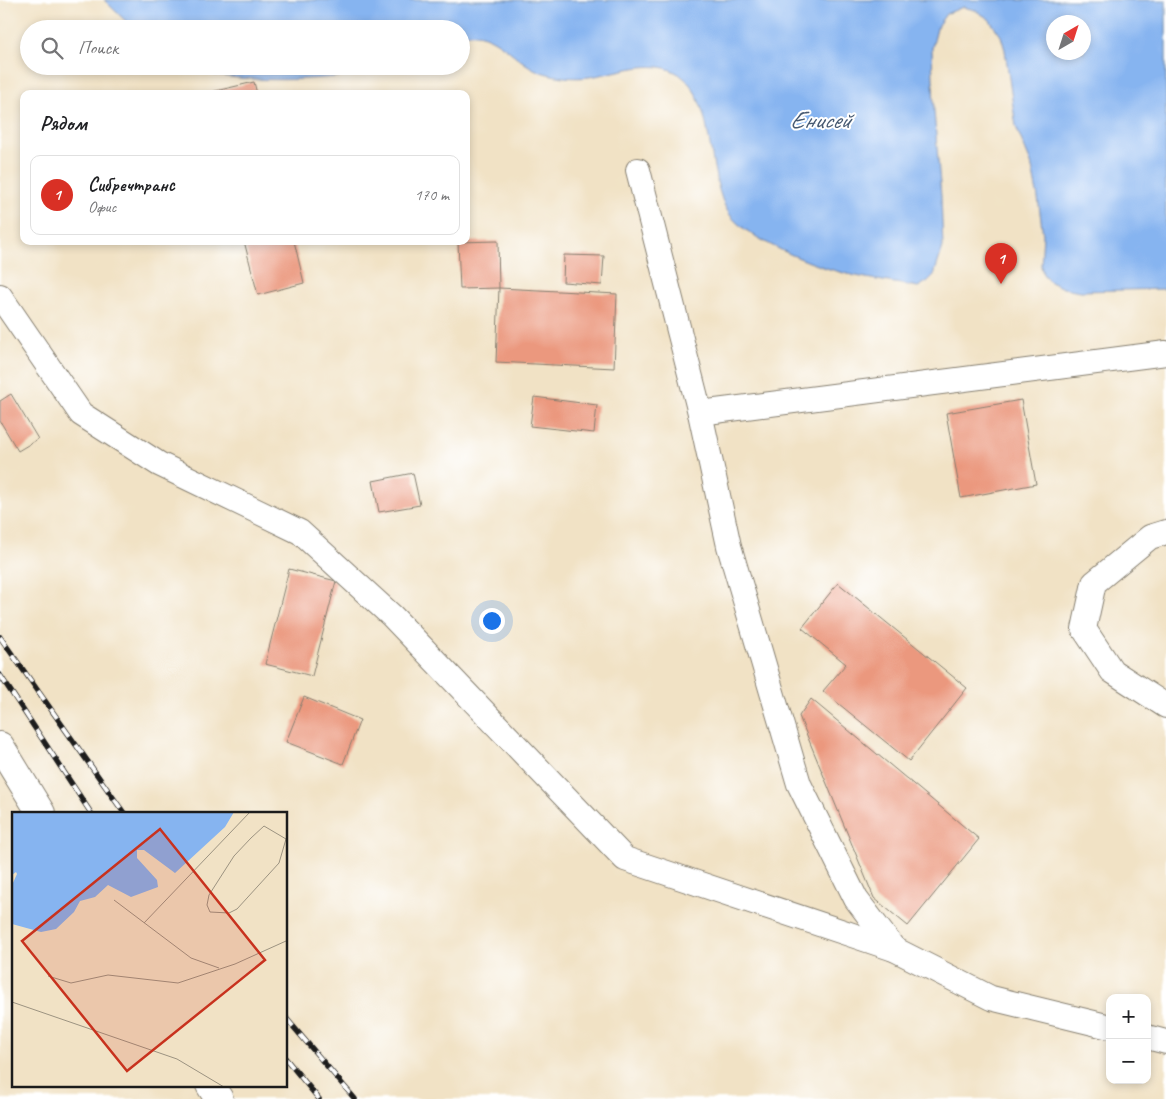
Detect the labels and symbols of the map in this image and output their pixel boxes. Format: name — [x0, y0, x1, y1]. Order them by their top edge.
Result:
north arrow — [1046, 15, 1091, 60]
water label: Енисей — [790, 104, 855, 136]
pin: 1 — [985, 243, 1017, 284]
your location — [479, 608, 505, 634]
inset map — [12, 812, 288, 1086]

